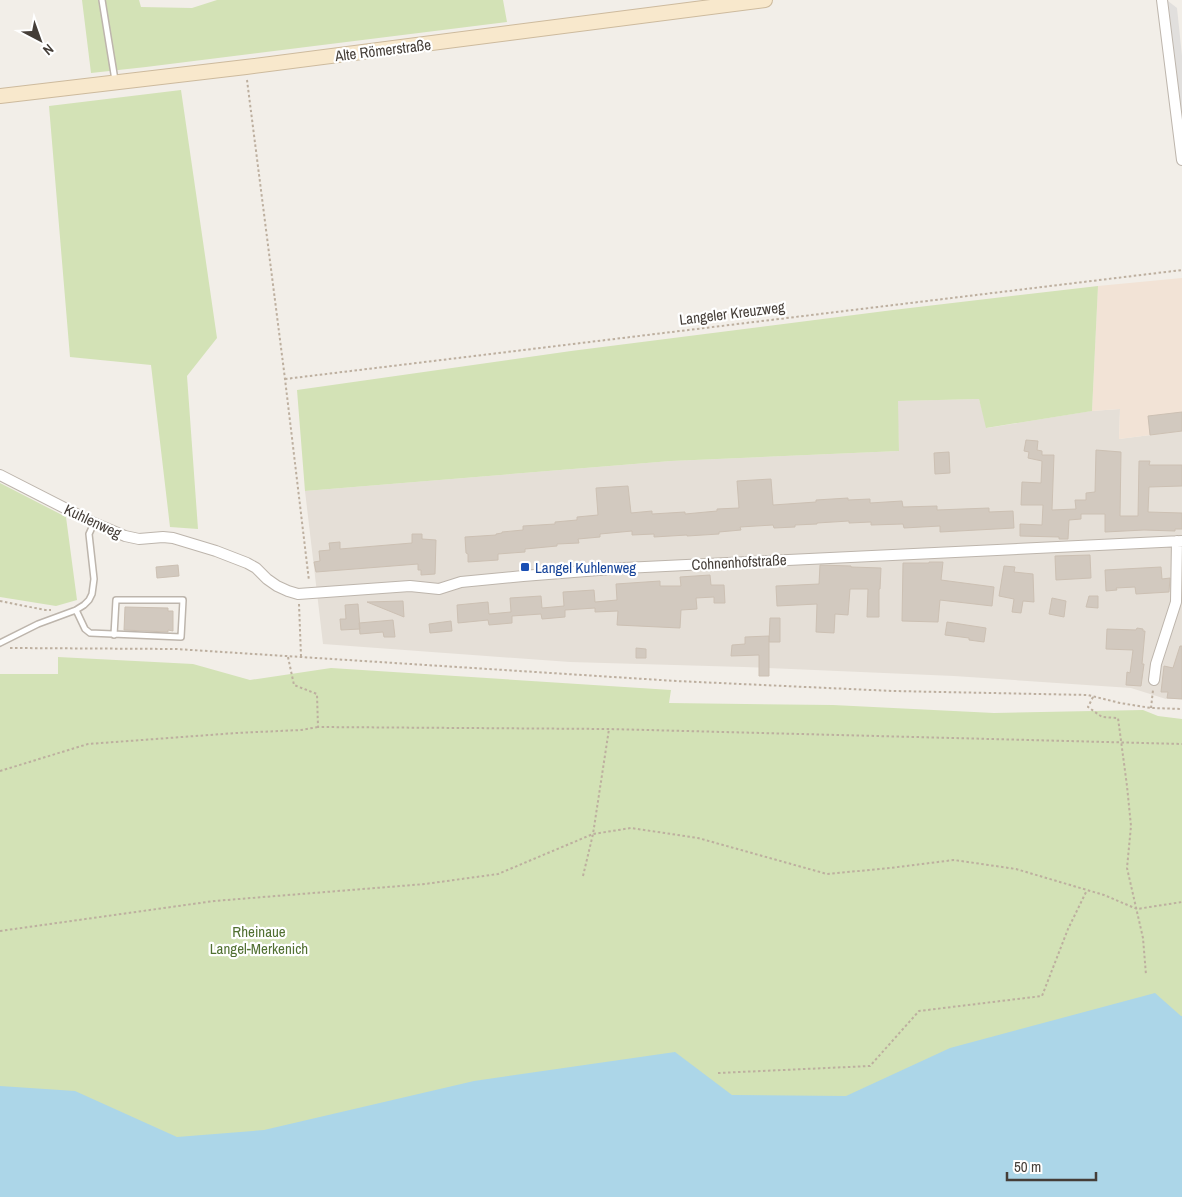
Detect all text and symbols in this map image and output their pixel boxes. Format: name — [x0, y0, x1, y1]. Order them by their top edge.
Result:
north arrow — [15, 15, 65, 65]
street label: Alte Römerstraße — [333, 34, 432, 66]
text: N — [39, 40, 58, 59]
street label: Langeler Kreuzweg — [678, 296, 786, 330]
street label: Kuhlenweg — [61, 499, 125, 543]
street label: Cohnenhofstraße — [691, 549, 787, 575]
place label: Langel Kuhlenweg — [535, 557, 636, 578]
marker: Langel Kuhlenweg — [519, 561, 531, 573]
park label: Rheinaue Langel-Merkenich — [210, 921, 308, 959]
scale bar — [1007, 1150, 1096, 1182]
text: 50 m — [1014, 1156, 1041, 1177]

